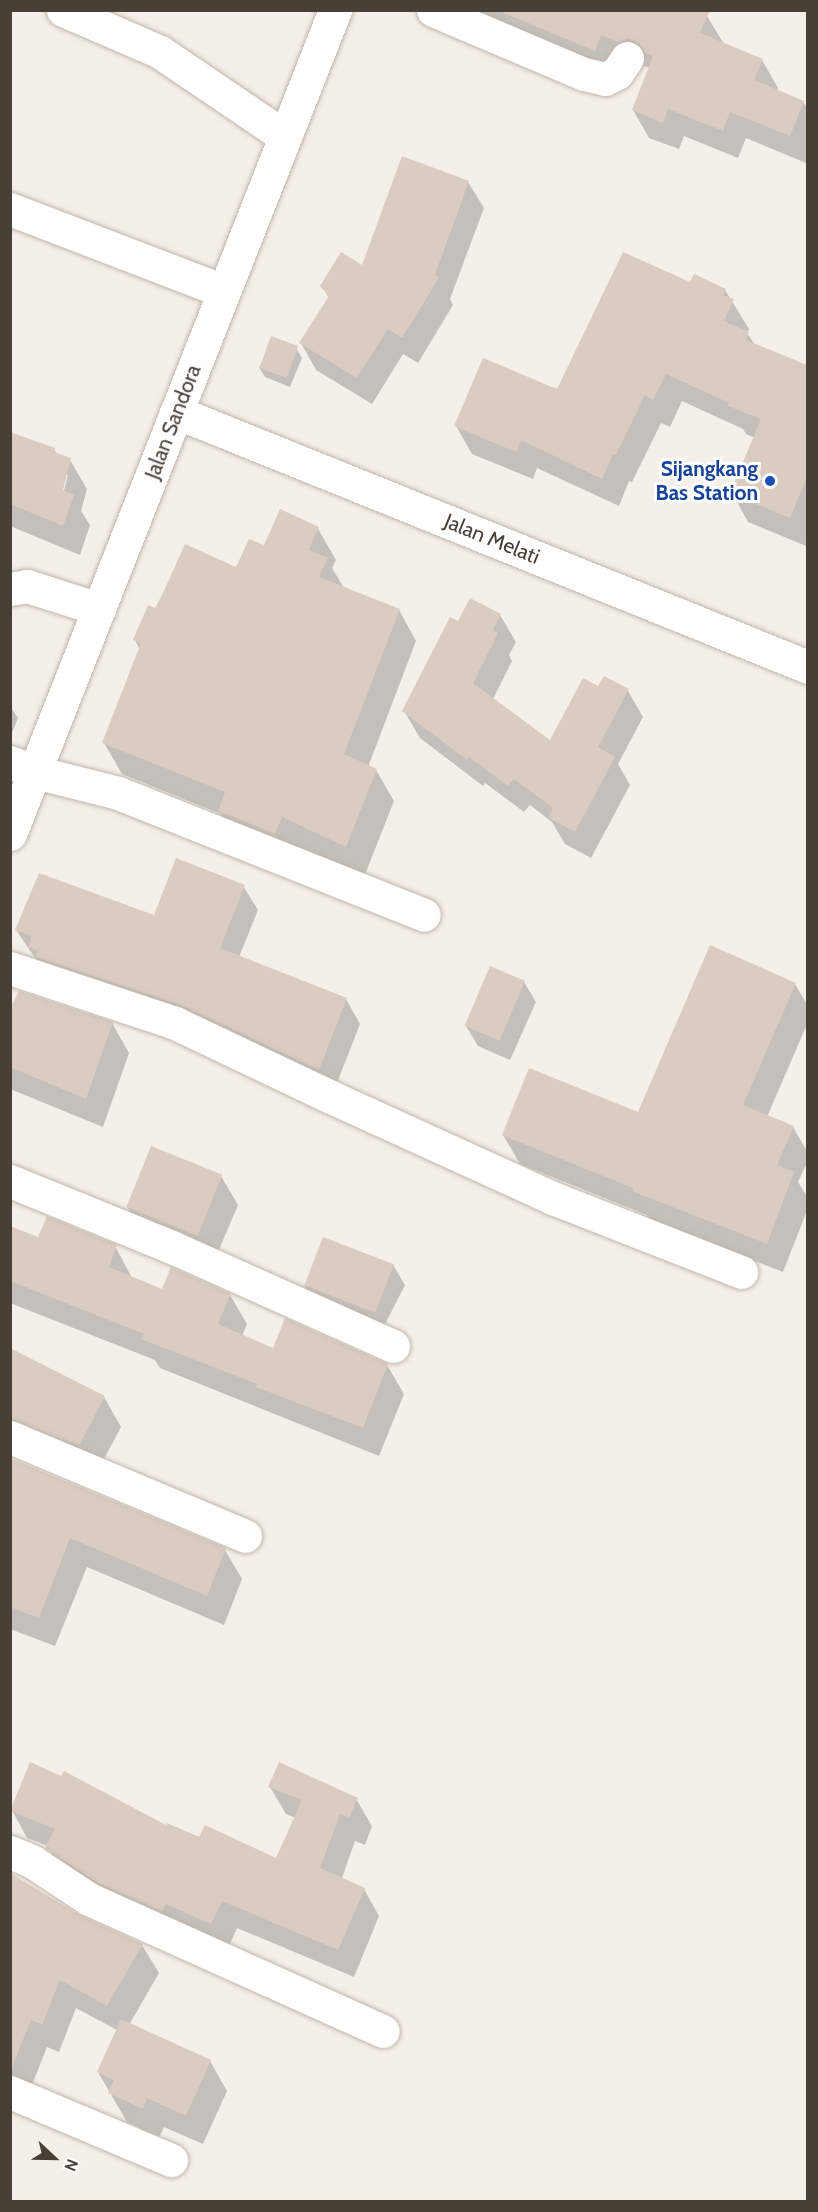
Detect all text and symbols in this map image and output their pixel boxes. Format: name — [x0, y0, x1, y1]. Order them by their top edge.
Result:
street label: Jalan Sandora — [140, 361, 206, 483]
place label: Sijangkang Bas Station — [656, 456, 758, 506]
marker: Sijangkang Bas Station — [763, 474, 777, 488]
street label: Jalan Melati — [441, 508, 543, 570]
north arrow — [24, 2128, 84, 2188]
text: N — [60, 2156, 82, 2174]

